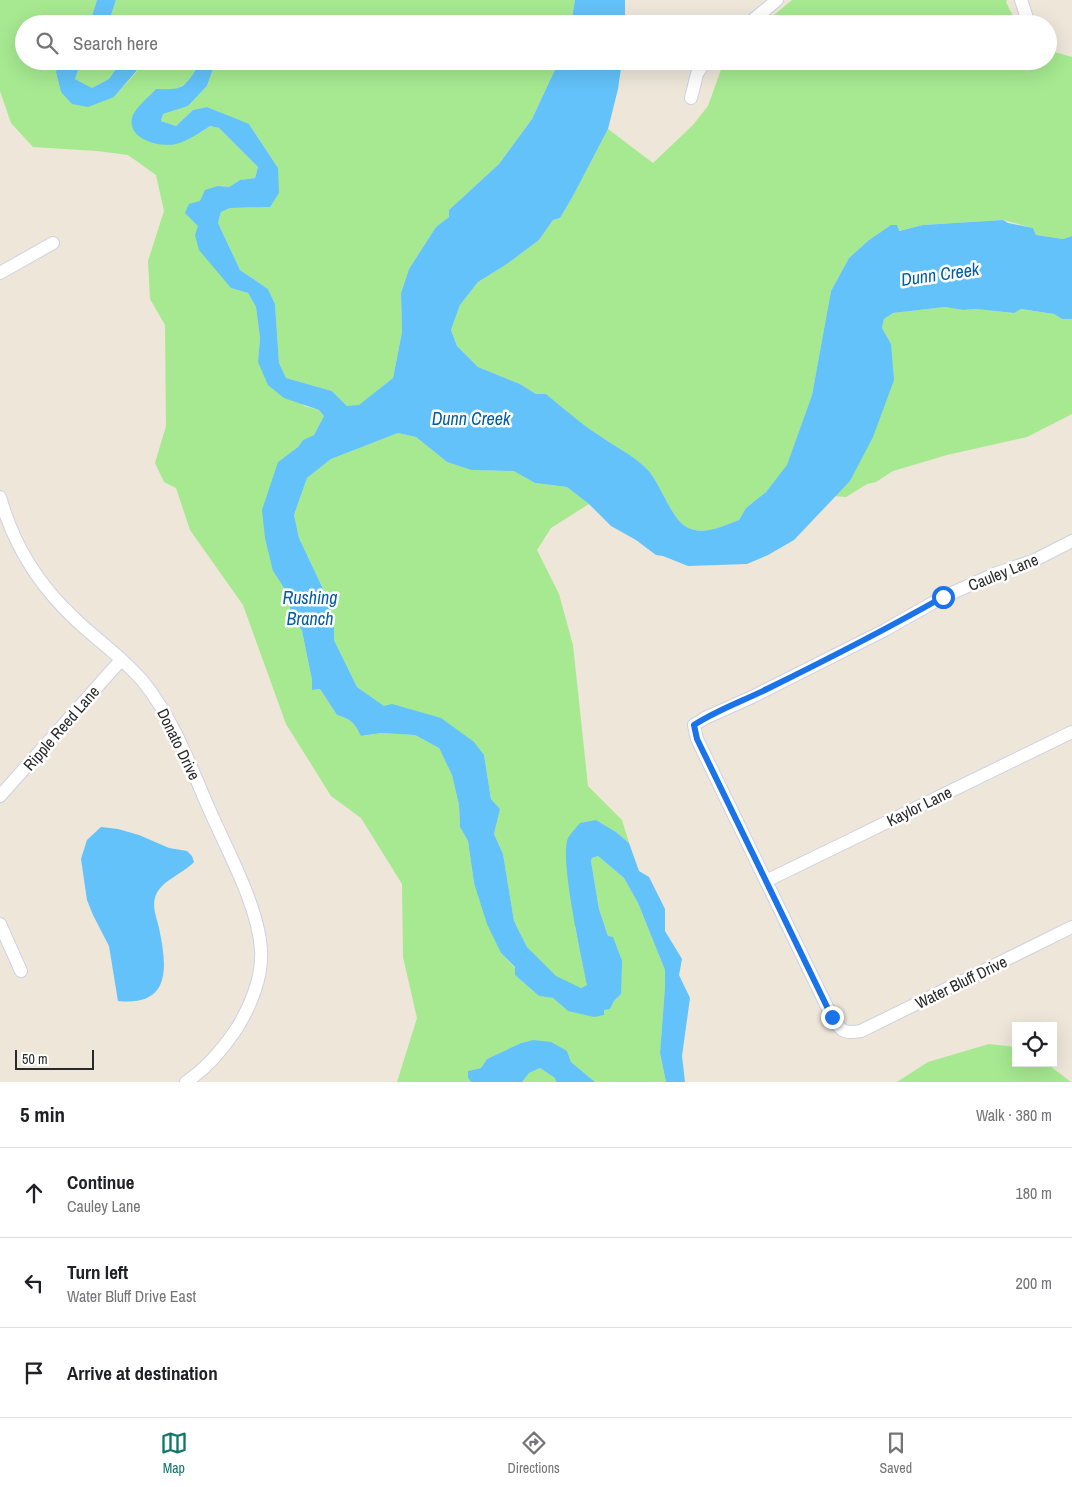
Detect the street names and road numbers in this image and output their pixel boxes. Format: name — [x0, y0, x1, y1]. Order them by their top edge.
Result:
street label: Cauley Lane — [965, 548, 1041, 596]
street label: Ripple Reed Lane — [18, 681, 104, 775]
street label: Donato Drive — [152, 704, 206, 784]
street label: Kaylor Lane — [883, 781, 955, 831]
street label: Water Bluff Drive — [912, 950, 1010, 1014]

